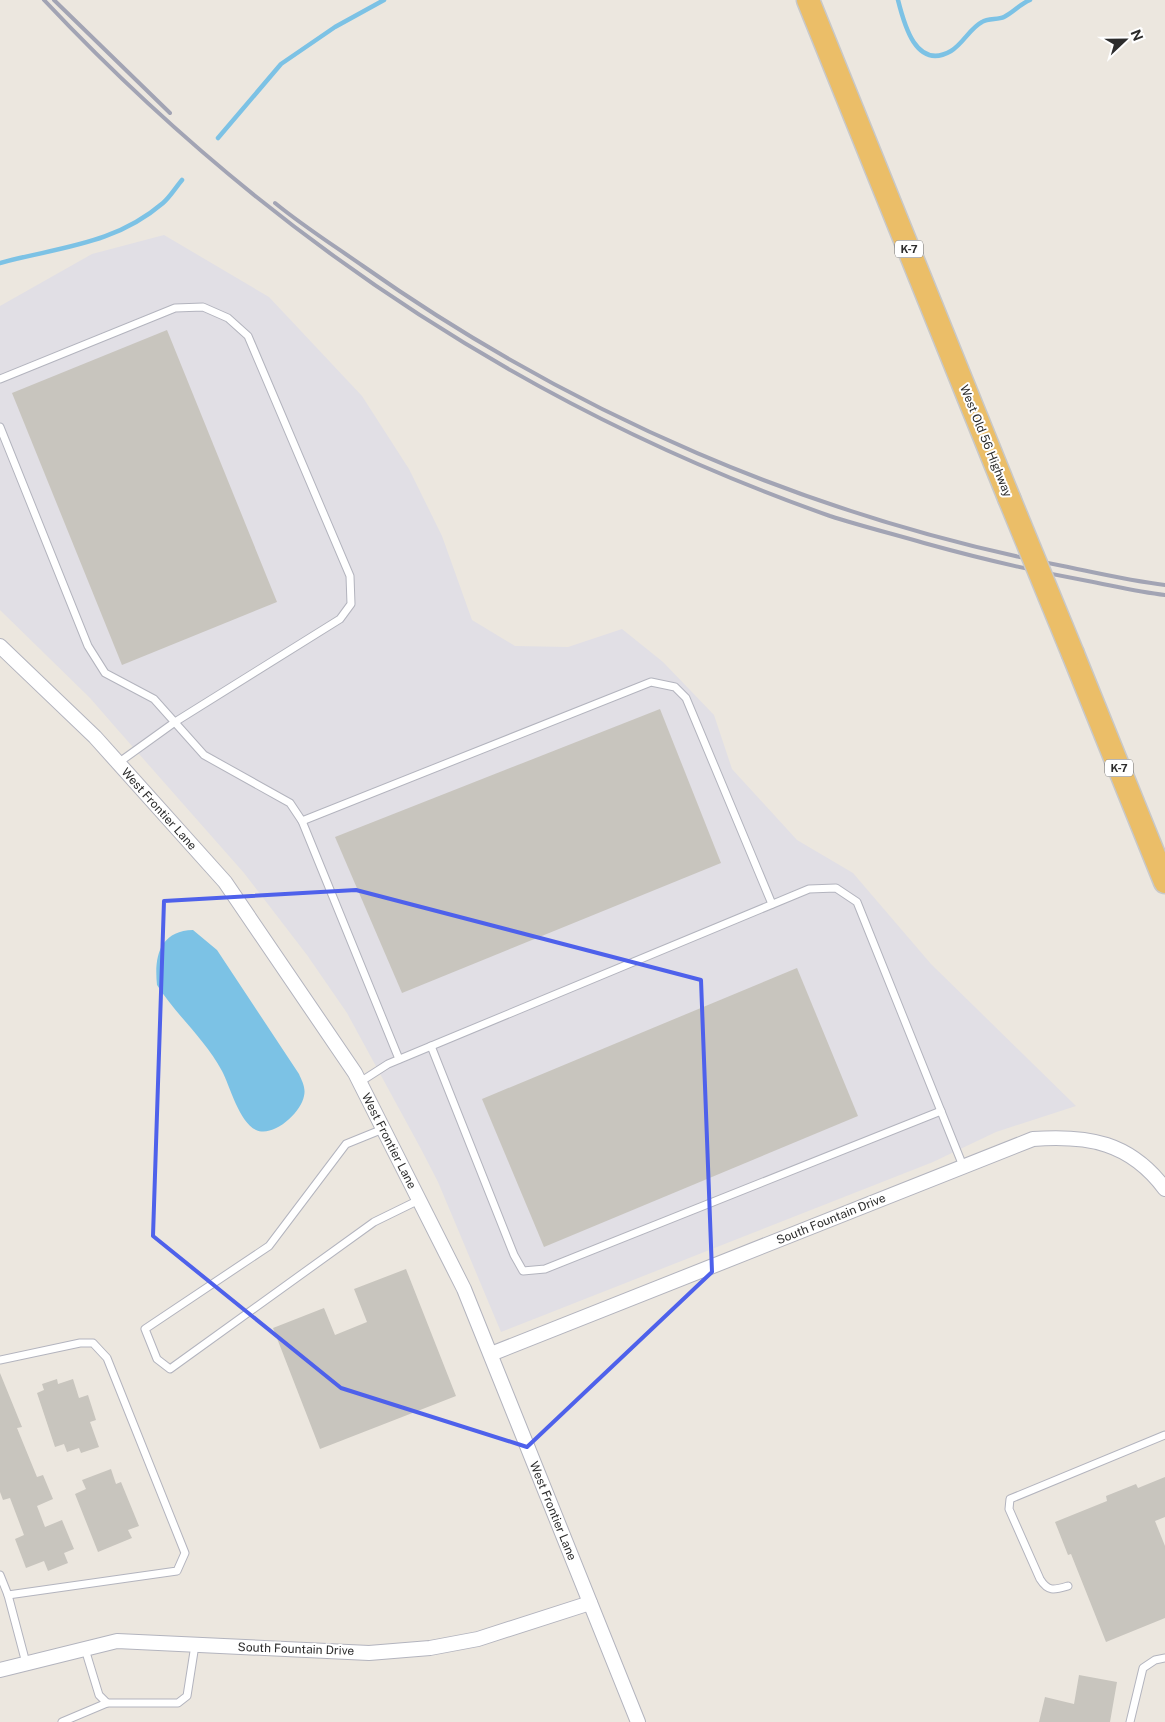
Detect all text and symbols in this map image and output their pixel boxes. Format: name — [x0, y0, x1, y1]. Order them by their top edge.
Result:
north arrow — [1100, 15, 1150, 65]
text: N — [1128, 27, 1147, 43]
road number: K-7 — [895, 240, 923, 258]
street label: West Old 56 Highway — [957, 383, 1015, 500]
road number: K-7 — [1105, 760, 1133, 776]
street label: West Frontier Lane — [119, 765, 200, 853]
street label: West Frontier Lane — [359, 1091, 419, 1191]
street label: South Fountain Drive — [774, 1191, 888, 1247]
street label: West Frontier Lane — [527, 1459, 579, 1563]
street label: South Fountain Drive — [238, 1640, 355, 1658]

